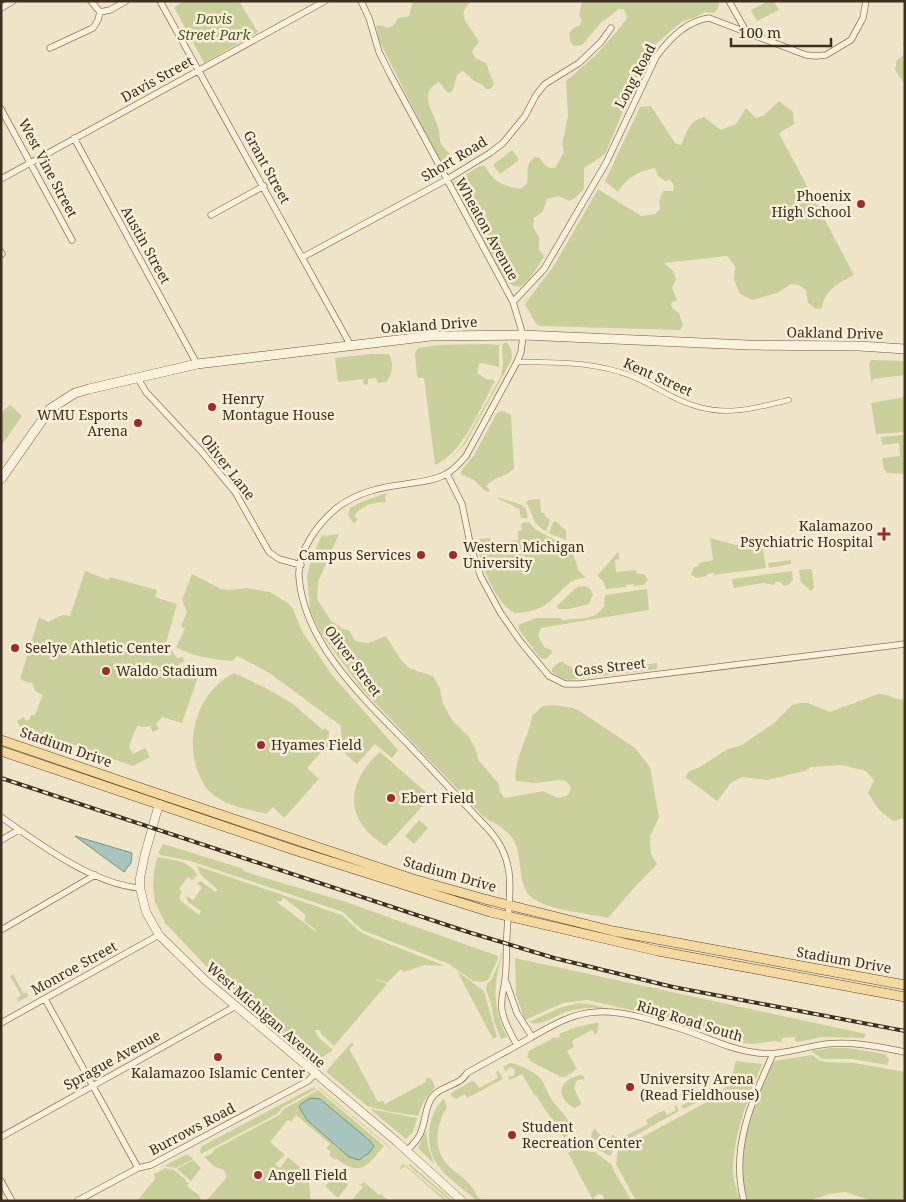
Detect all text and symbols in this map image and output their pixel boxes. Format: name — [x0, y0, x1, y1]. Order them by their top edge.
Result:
park label: Davis Street Park — [178, 9, 251, 44]
scale bar — [731, 15, 831, 47]
text: 100 m — [738, 22, 781, 42]
street label: Long Road — [610, 40, 660, 111]
street label: Davis Street — [117, 51, 196, 106]
street label: West Vine Street — [14, 115, 83, 221]
street label: Grant Street — [240, 127, 295, 207]
street label: Short Road — [417, 131, 490, 186]
street label: Wheaton Avenue — [451, 174, 524, 283]
place label: Phoenix High School — [771, 186, 852, 221]
marker: Phoenix High School — [855, 198, 867, 210]
street label: Austin Street — [117, 203, 176, 287]
street label: Oakland Drive — [380, 312, 478, 337]
street label: Oakland Drive — [786, 322, 884, 343]
street label: Kent Street — [621, 353, 696, 400]
place label: Henry Montague House — [222, 389, 334, 424]
marker: Henry Montague House — [206, 401, 218, 413]
place label: WMU Esports Arena — [37, 405, 128, 440]
marker: WMU Esports Arena — [132, 417, 144, 429]
street label: Oliver Lane — [197, 430, 260, 503]
place label: Kalamazoo Psychiatric Hospital — [740, 516, 874, 551]
marker: Kalamazoo Psychiatric Hospital — [877, 527, 891, 541]
place label: Western Michigan University — [463, 537, 585, 572]
place label: Campus Services — [299, 545, 411, 564]
marker: Campus Services — [415, 549, 427, 561]
marker: Western Michigan University — [447, 549, 459, 561]
street label: Oliver Street — [321, 621, 386, 700]
place label: Seelye Athletic Center — [25, 638, 171, 657]
marker: Seelye Athletic Center — [9, 642, 21, 654]
street label: Cass Street — [573, 653, 647, 680]
place label: Waldo Stadium — [116, 661, 218, 680]
marker: Waldo Stadium — [100, 665, 112, 677]
street label: Stadium Drive — [18, 722, 115, 771]
place label: Hyames Field — [271, 735, 362, 754]
marker: Hyames Field — [255, 739, 267, 751]
place label: Ebert Field — [401, 788, 475, 807]
marker: Ebert Field — [385, 792, 397, 804]
street label: Stadium Drive — [401, 851, 499, 896]
street label: Monroe Street — [28, 936, 120, 999]
street label: Stadium Drive — [795, 942, 893, 977]
street label: West Michigan Avenue — [203, 958, 330, 1072]
street label: Ring Road South — [635, 995, 745, 1046]
street label: Sprague Avenue — [60, 1025, 164, 1094]
marker: Kalamazoo Islamic Center — [212, 1051, 224, 1063]
place label: Kalamazoo Islamic Center — [131, 1063, 305, 1082]
place label: University Arena (Read Fieldhouse) — [640, 1069, 759, 1104]
marker: University Arena (Read Fieldhouse) — [624, 1081, 636, 1093]
street label: Burrows Road — [145, 1098, 239, 1159]
place label: Student Recreation Center — [522, 1117, 642, 1152]
marker: Student Recreation Center — [506, 1129, 518, 1141]
place label: Angell Field — [268, 1165, 348, 1184]
marker: Angell Field — [252, 1169, 264, 1181]

